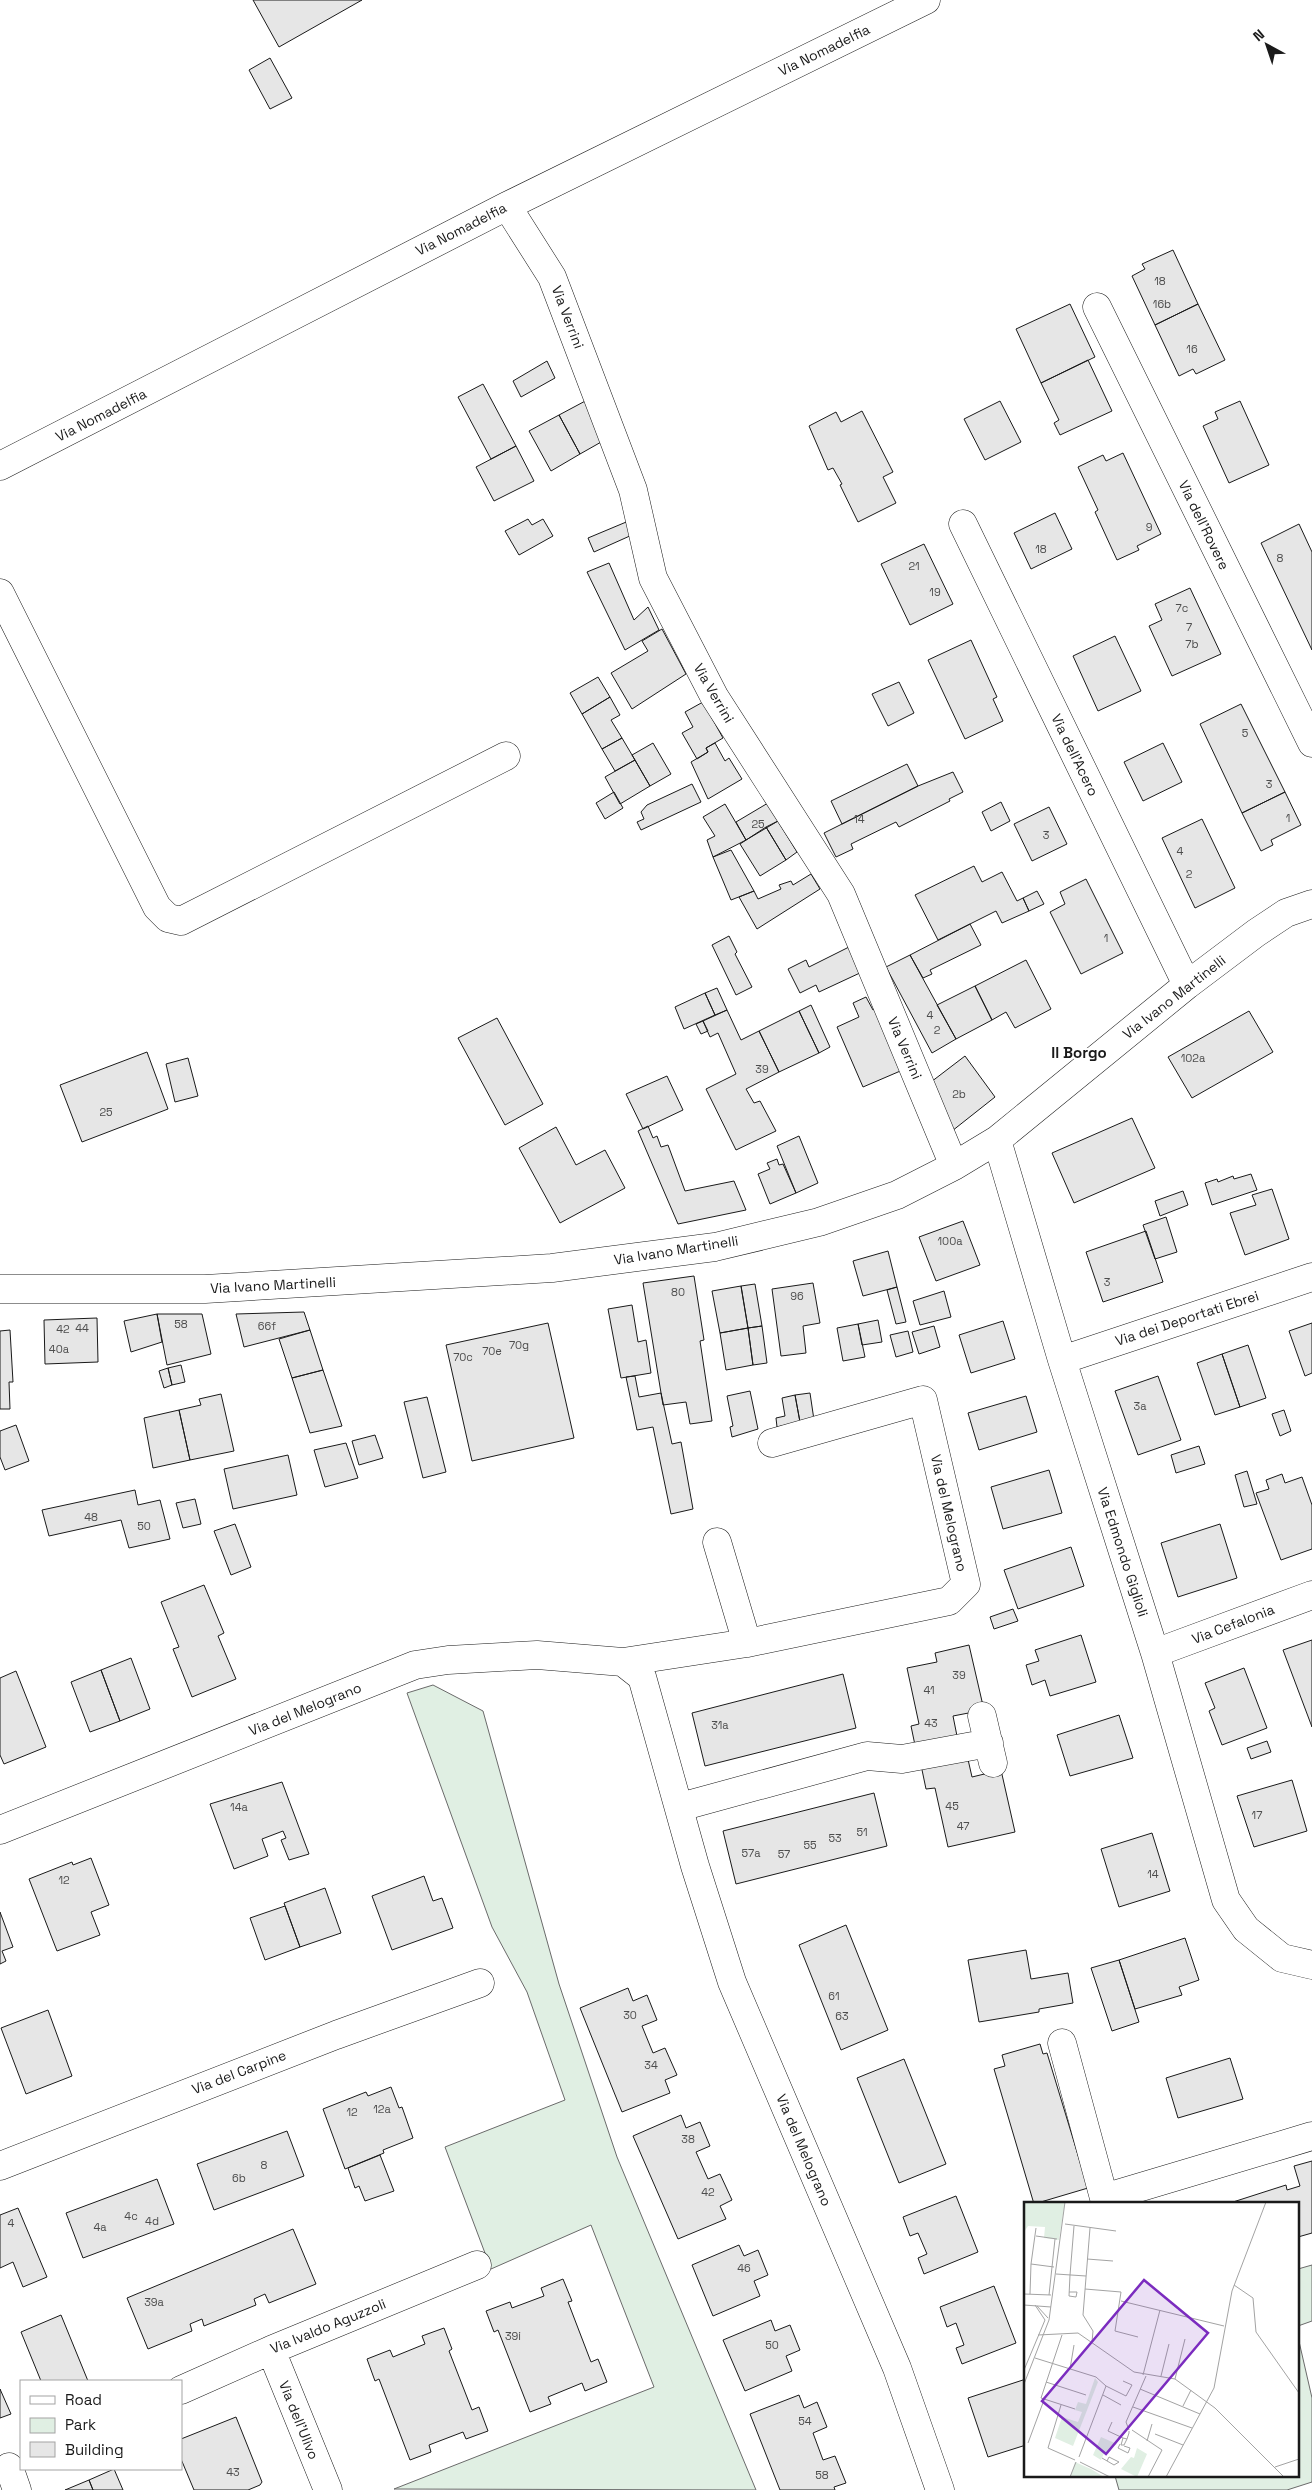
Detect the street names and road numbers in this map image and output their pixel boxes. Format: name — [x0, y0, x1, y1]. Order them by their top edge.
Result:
street label: Via Nomadelfia — [775, 20, 873, 80]
street label: Via Nomadelfia — [413, 198, 509, 260]
street label: Via Verrini — [548, 283, 588, 351]
street label: Via Nomadelfia — [53, 384, 149, 446]
street label: Via dell'Rovere — [1175, 477, 1233, 573]
street label: Via Verrini — [690, 660, 738, 726]
street label: Via dell'Acero — [1047, 711, 1103, 799]
street label: Via Ivano Martinelli — [1119, 951, 1229, 1043]
street label: Via Verrini — [884, 1014, 926, 1082]
street label: Via Ivano Martinelli — [612, 1231, 740, 1269]
street label: Via Ivano Martinelli — [210, 1273, 336, 1297]
street label: Via dei Deportati Ebrei — [1113, 1286, 1261, 1350]
street label: Via del Melograno — [927, 1453, 971, 1573]
street label: Via Edmondo Giglioli — [1094, 1485, 1152, 1619]
street label: Via Cefalonia — [1189, 1600, 1277, 1648]
street label: Via del Melograno — [246, 1678, 364, 1740]
street label: Via del Carpine — [189, 2046, 289, 2098]
street label: Via del Melograno — [772, 2091, 836, 2209]
street label: Via Ivaldo Aguzzoli — [267, 2295, 389, 2357]
street label: Via dell'Ulivo — [275, 2378, 323, 2462]

